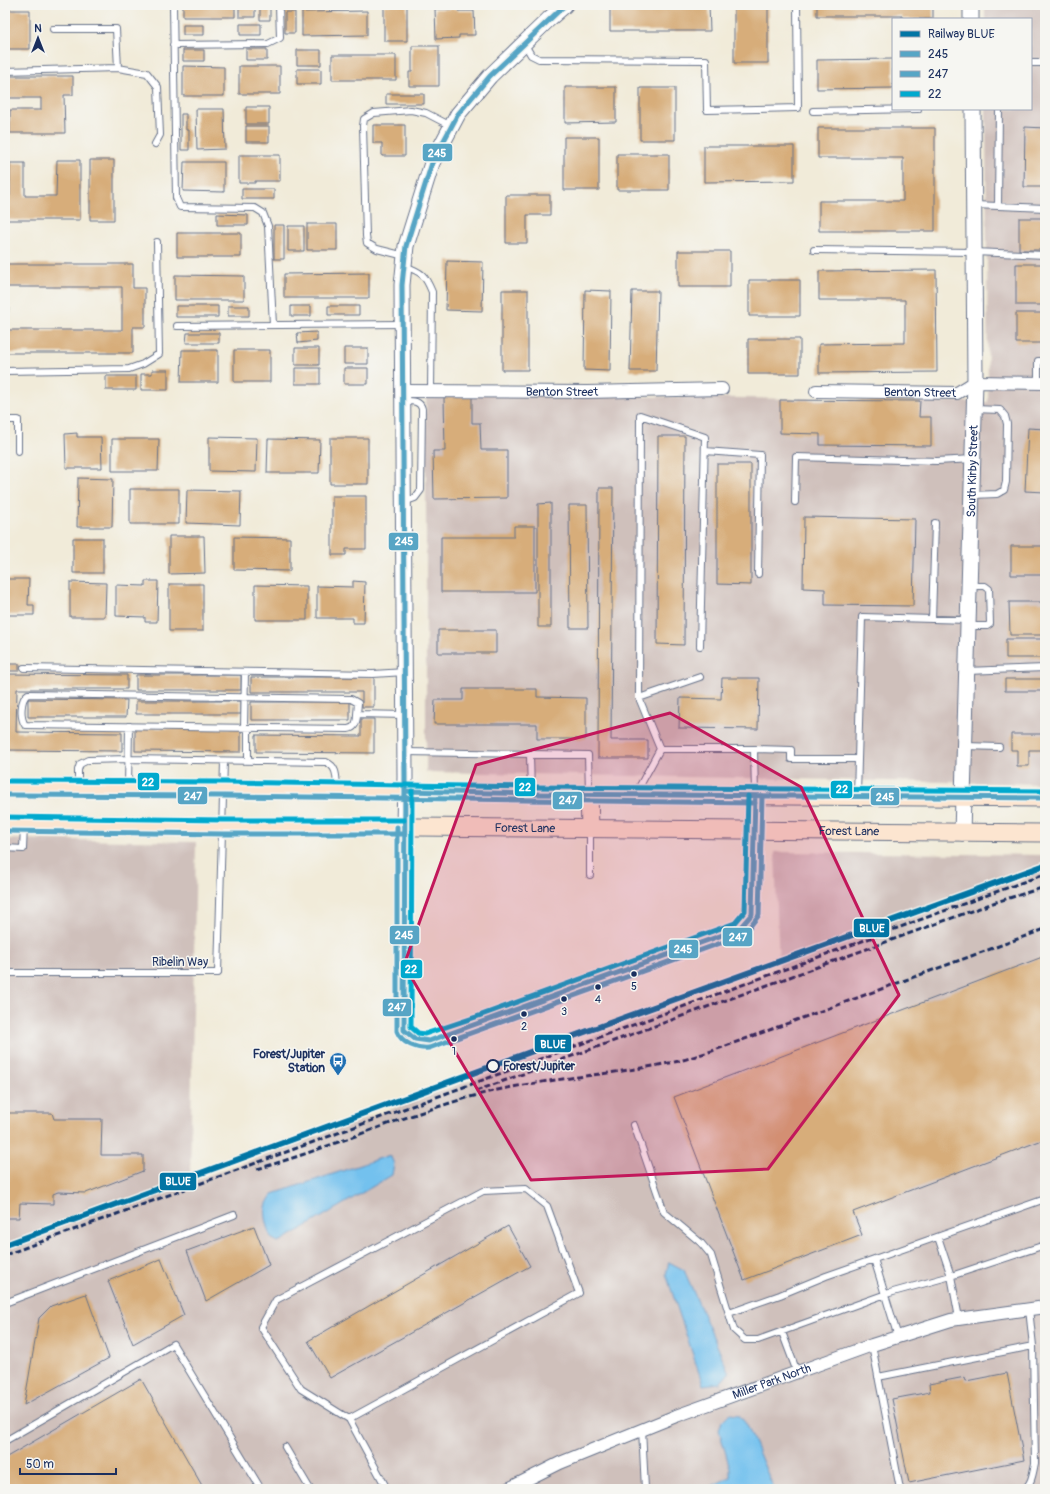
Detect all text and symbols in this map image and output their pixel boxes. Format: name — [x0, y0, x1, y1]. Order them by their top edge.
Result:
north arrow — [18, 18, 58, 58]
legend — [892, 18, 1032, 110]
text: N — [34, 22, 42, 35]
text: Railway BLUE — [928, 27, 995, 42]
text: 245 — [928, 47, 948, 62]
text: 247 — [928, 67, 949, 82]
text: 22 — [928, 87, 942, 102]
line badge: 245 — [422, 143, 453, 162]
text: 245 — [428, 147, 446, 160]
street label: Benton Street — [526, 384, 598, 400]
street label: Benton Street — [884, 384, 956, 400]
street label: South Kirby Street — [964, 425, 981, 518]
line badge: 245 — [388, 532, 419, 551]
text: 245 — [395, 535, 413, 548]
line badge: 22 — [137, 772, 160, 791]
text: 22 — [142, 776, 154, 789]
line badge: 22 — [514, 777, 536, 797]
line badge: 22 — [830, 780, 853, 799]
text: 22 — [519, 781, 531, 794]
text: 22 — [836, 783, 848, 796]
line badge: 247 — [177, 786, 208, 805]
line badge: 245 — [870, 787, 900, 806]
text: 247 — [184, 790, 202, 803]
line badge: 247 — [552, 791, 583, 810]
text: 245 — [876, 791, 894, 804]
text: 247 — [559, 794, 577, 807]
street label: Forest Lane — [495, 820, 555, 836]
street label: Forest Lane — [819, 823, 879, 839]
line badge: BLUE — [853, 918, 890, 938]
text: BLUE — [859, 922, 885, 935]
line badge: 245 — [389, 925, 420, 945]
line badge: 247 — [722, 927, 753, 947]
text: 245 — [395, 929, 413, 942]
text: 247 — [729, 931, 747, 944]
line badge: 245 — [668, 939, 699, 959]
text: 245 — [674, 943, 692, 956]
street label: Ribelin Way — [152, 955, 208, 970]
line badge: 22 — [400, 959, 423, 979]
text: 22 — [405, 963, 417, 976]
marker: 5 — [629, 969, 639, 979]
place label: 5 — [631, 980, 637, 993]
marker: 4 — [593, 982, 603, 992]
place label: 4 — [595, 993, 602, 1006]
marker: 3 — [559, 994, 569, 1004]
line badge: 247 — [382, 998, 412, 1017]
text: 247 — [388, 1001, 406, 1014]
place label: 3 — [561, 1005, 567, 1018]
marker: 2 — [519, 1009, 529, 1019]
place label: 2 — [521, 1020, 527, 1033]
marker: 1 — [449, 1034, 459, 1044]
line badge: BLUE — [534, 1034, 572, 1053]
text: BLUE — [540, 1038, 566, 1051]
place label: 1 — [452, 1045, 456, 1058]
place label: Forest/Jupiter Station — [253, 1047, 326, 1076]
bus stop icon: Forest/Jupiter Station — [328, 1051, 348, 1076]
marker: Forest/Jupiter — [486, 1059, 500, 1073]
place label: Forest/Jupiter — [503, 1059, 576, 1074]
line badge: BLUE — [159, 1172, 197, 1191]
text: BLUE — [165, 1175, 191, 1188]
street label: Miller Park North — [730, 1360, 813, 1402]
scale bar — [20, 1450, 116, 1476]
text: 50 m — [26, 1457, 54, 1472]

